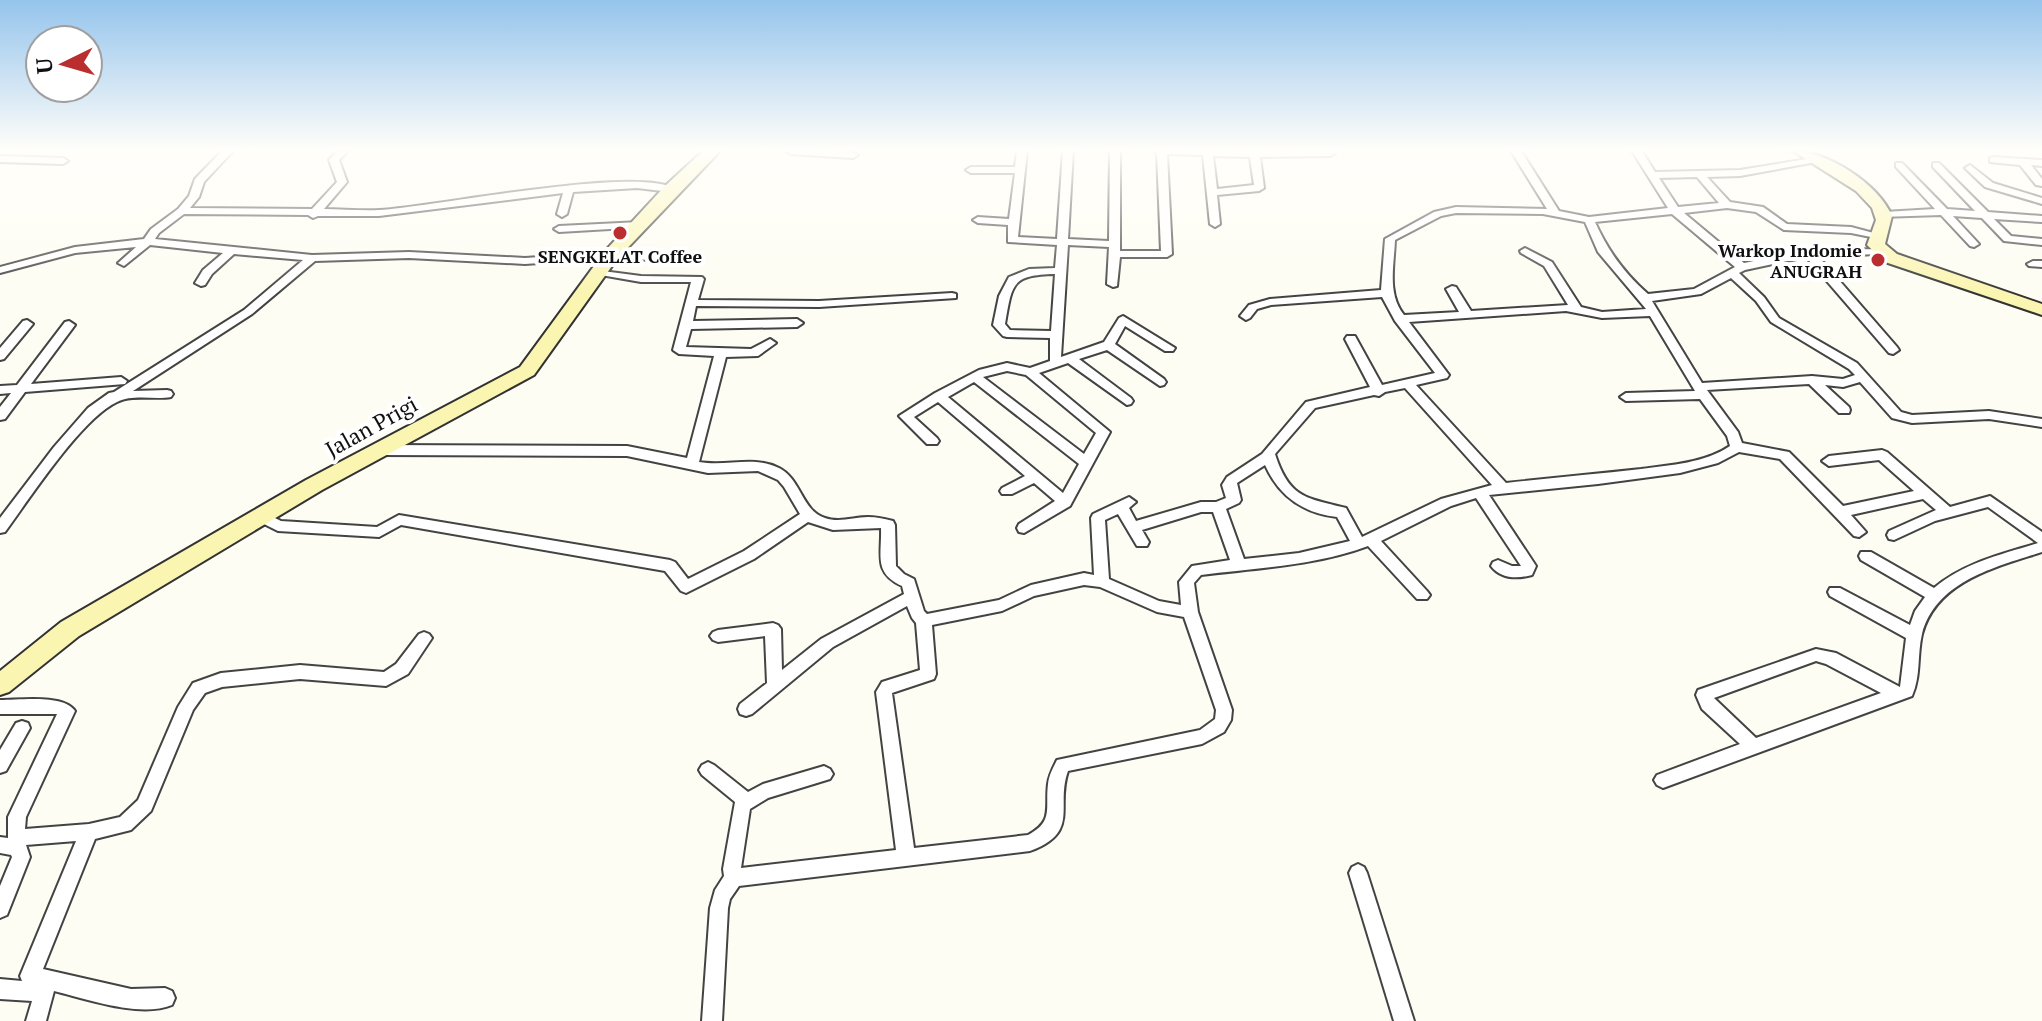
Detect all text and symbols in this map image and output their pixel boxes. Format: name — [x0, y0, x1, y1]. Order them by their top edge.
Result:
north arrow — [24, 24, 104, 104]
text: U — [28, 56, 59, 75]
marker: SENGKELAT Coffee — [611, 224, 629, 242]
place label: Warkop Indomie ANUGRAH — [1718, 238, 1862, 283]
place label: SENGKELAT Coffee — [538, 244, 703, 268]
marker: Warkop Indomie ANUGRAH — [1869, 251, 1887, 269]
street label: Jalan Prigi — [320, 389, 422, 463]

